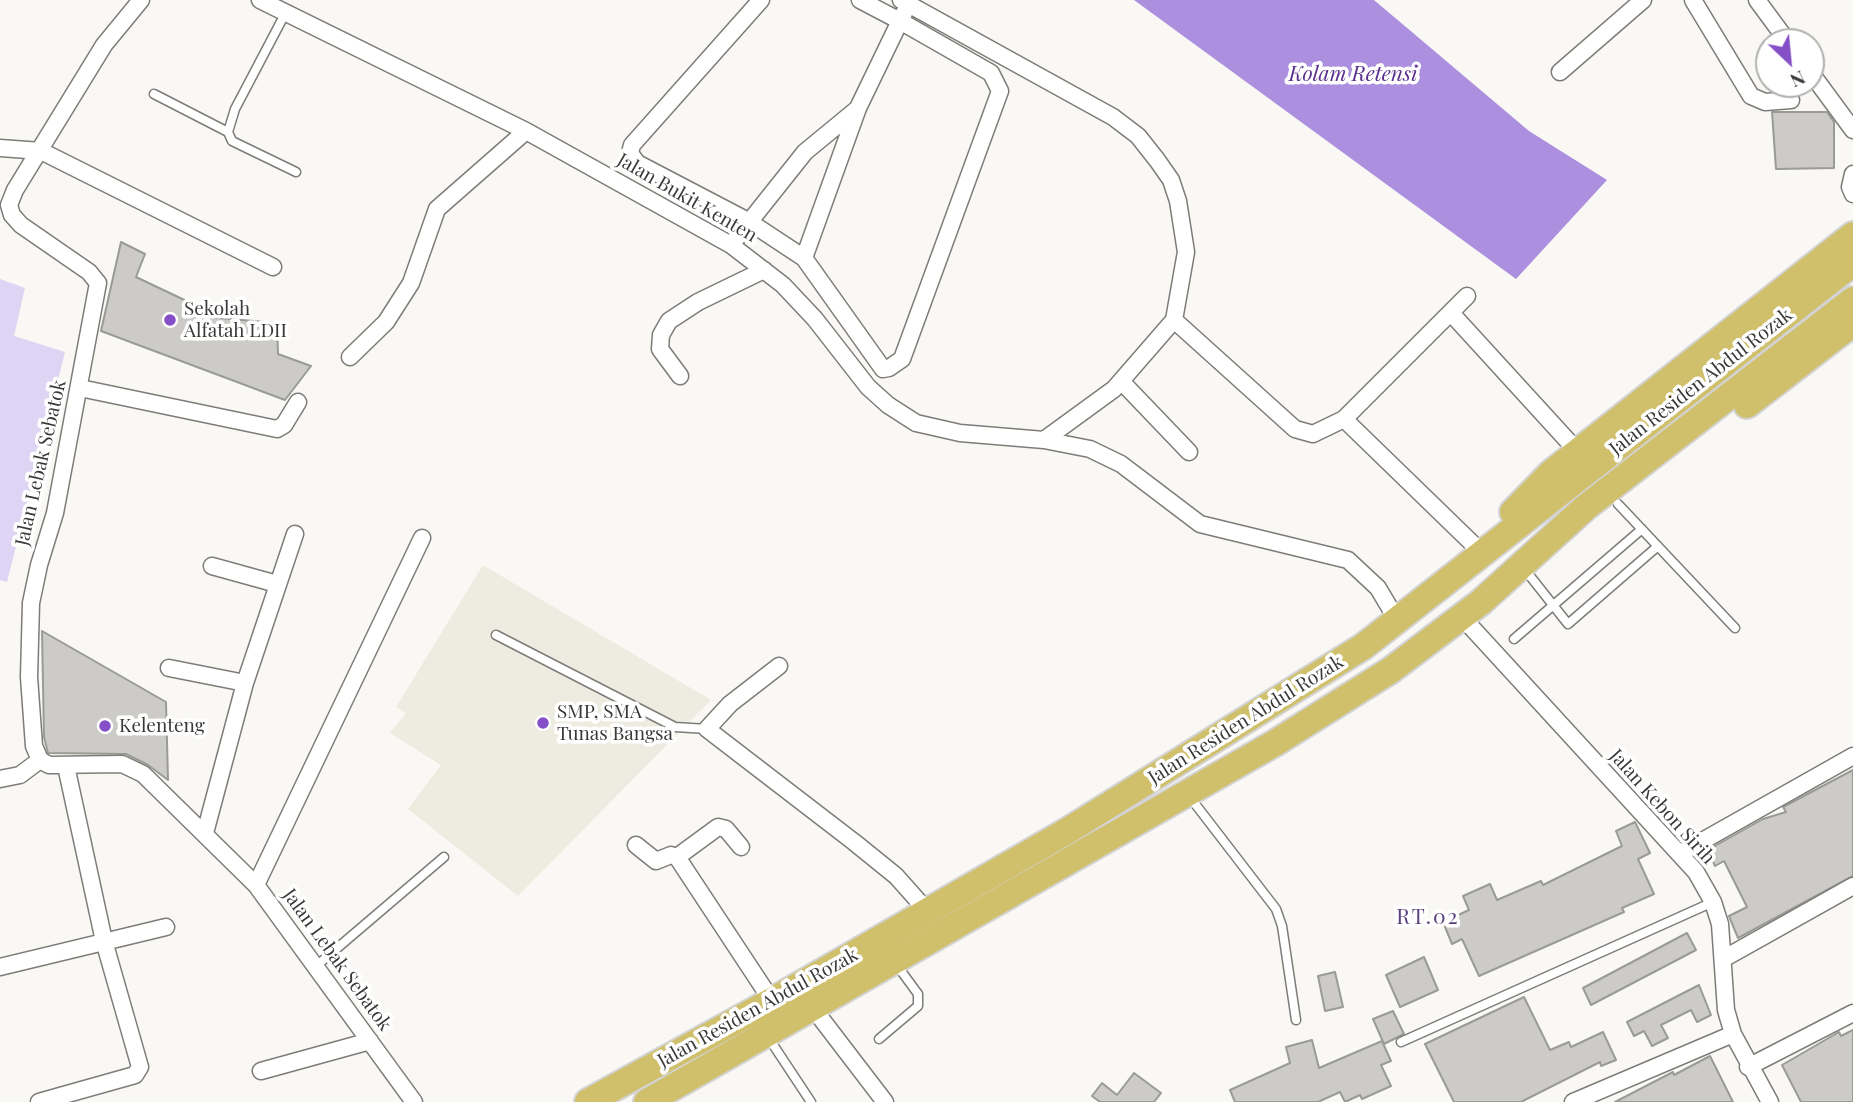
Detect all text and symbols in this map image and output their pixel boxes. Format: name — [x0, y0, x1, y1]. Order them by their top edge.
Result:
north arrow — [1755, 28, 1825, 98]
water label: Kolam Retensi — [1289, 61, 1417, 87]
text: N — [1786, 65, 1810, 95]
street label: Jalan Bukit Kenten — [613, 149, 761, 247]
place label: Sekolah Alfatah LDII — [184, 298, 287, 342]
street label: Jalan Residen Abdul Rozak — [1605, 304, 1797, 460]
marker: Sekolah Alfatah LDII — [162, 312, 178, 328]
street label: Jalan Lebak Sebatok — [11, 378, 71, 548]
street label: Jalan Residen Abdul Rozak — [1144, 651, 1348, 789]
place label: SMP, SMA Tunas Bangsa — [557, 701, 673, 745]
place label: Kelenteng — [119, 715, 205, 737]
marker: SMP, SMA Tunas Bangsa — [535, 715, 551, 731]
marker: Kelenteng — [97, 718, 113, 734]
street label: Jalan Kebon Sirih — [1605, 745, 1719, 869]
street label: Jalan Lebak Sebatok — [278, 885, 396, 1035]
district label: RT.02 — [1397, 904, 1459, 930]
street label: Jalan Residen Abdul Rozak — [654, 943, 862, 1073]

